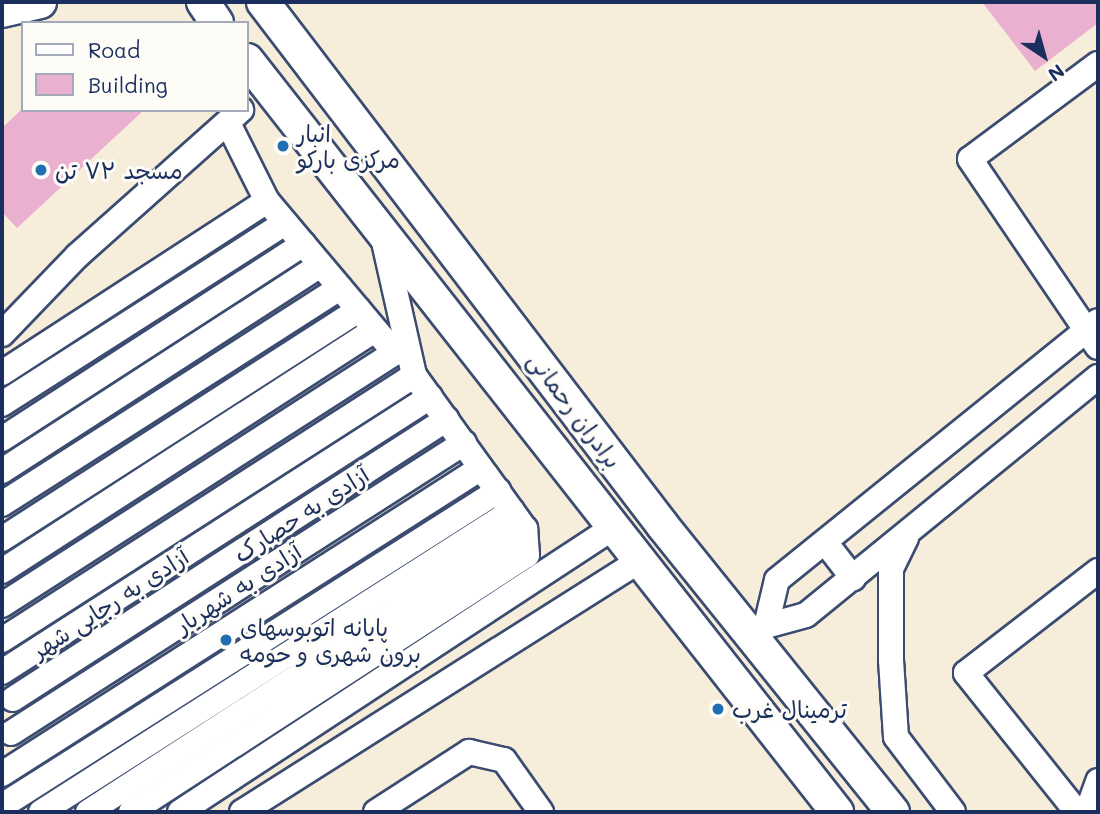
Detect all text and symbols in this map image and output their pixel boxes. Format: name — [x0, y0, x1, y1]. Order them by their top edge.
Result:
legend — [21, 21, 248, 112]
north arrow — [1009, 21, 1079, 91]
text: Road — [88, 36, 140, 63]
text: N — [1043, 59, 1070, 88]
text: Building — [88, 71, 168, 98]
place label: انبار مرکزی بارکو — [297, 119, 400, 173]
marker: انبار مرکزی بارکو — [275, 138, 291, 154]
place label: مسجد ۷۲ تن — [55, 156, 183, 184]
marker: مسجد ۷۲ تن — [33, 162, 49, 178]
street label: برادران رحمانی — [523, 347, 627, 473]
street label: آزادی به حصارک — [228, 460, 374, 568]
street label: آزادی به شهریار — [170, 537, 306, 639]
street label: آزادی به رجایی شهر — [27, 542, 193, 664]
place label: پایانه اتوبوسهای برون شهری و حومه — [240, 613, 421, 667]
marker: پایانه اتوبوسهای برون شهری و حومه — [218, 632, 234, 648]
place label: ترمینال غرب — [732, 695, 847, 723]
marker: ترمینال غرب — [710, 701, 726, 717]

